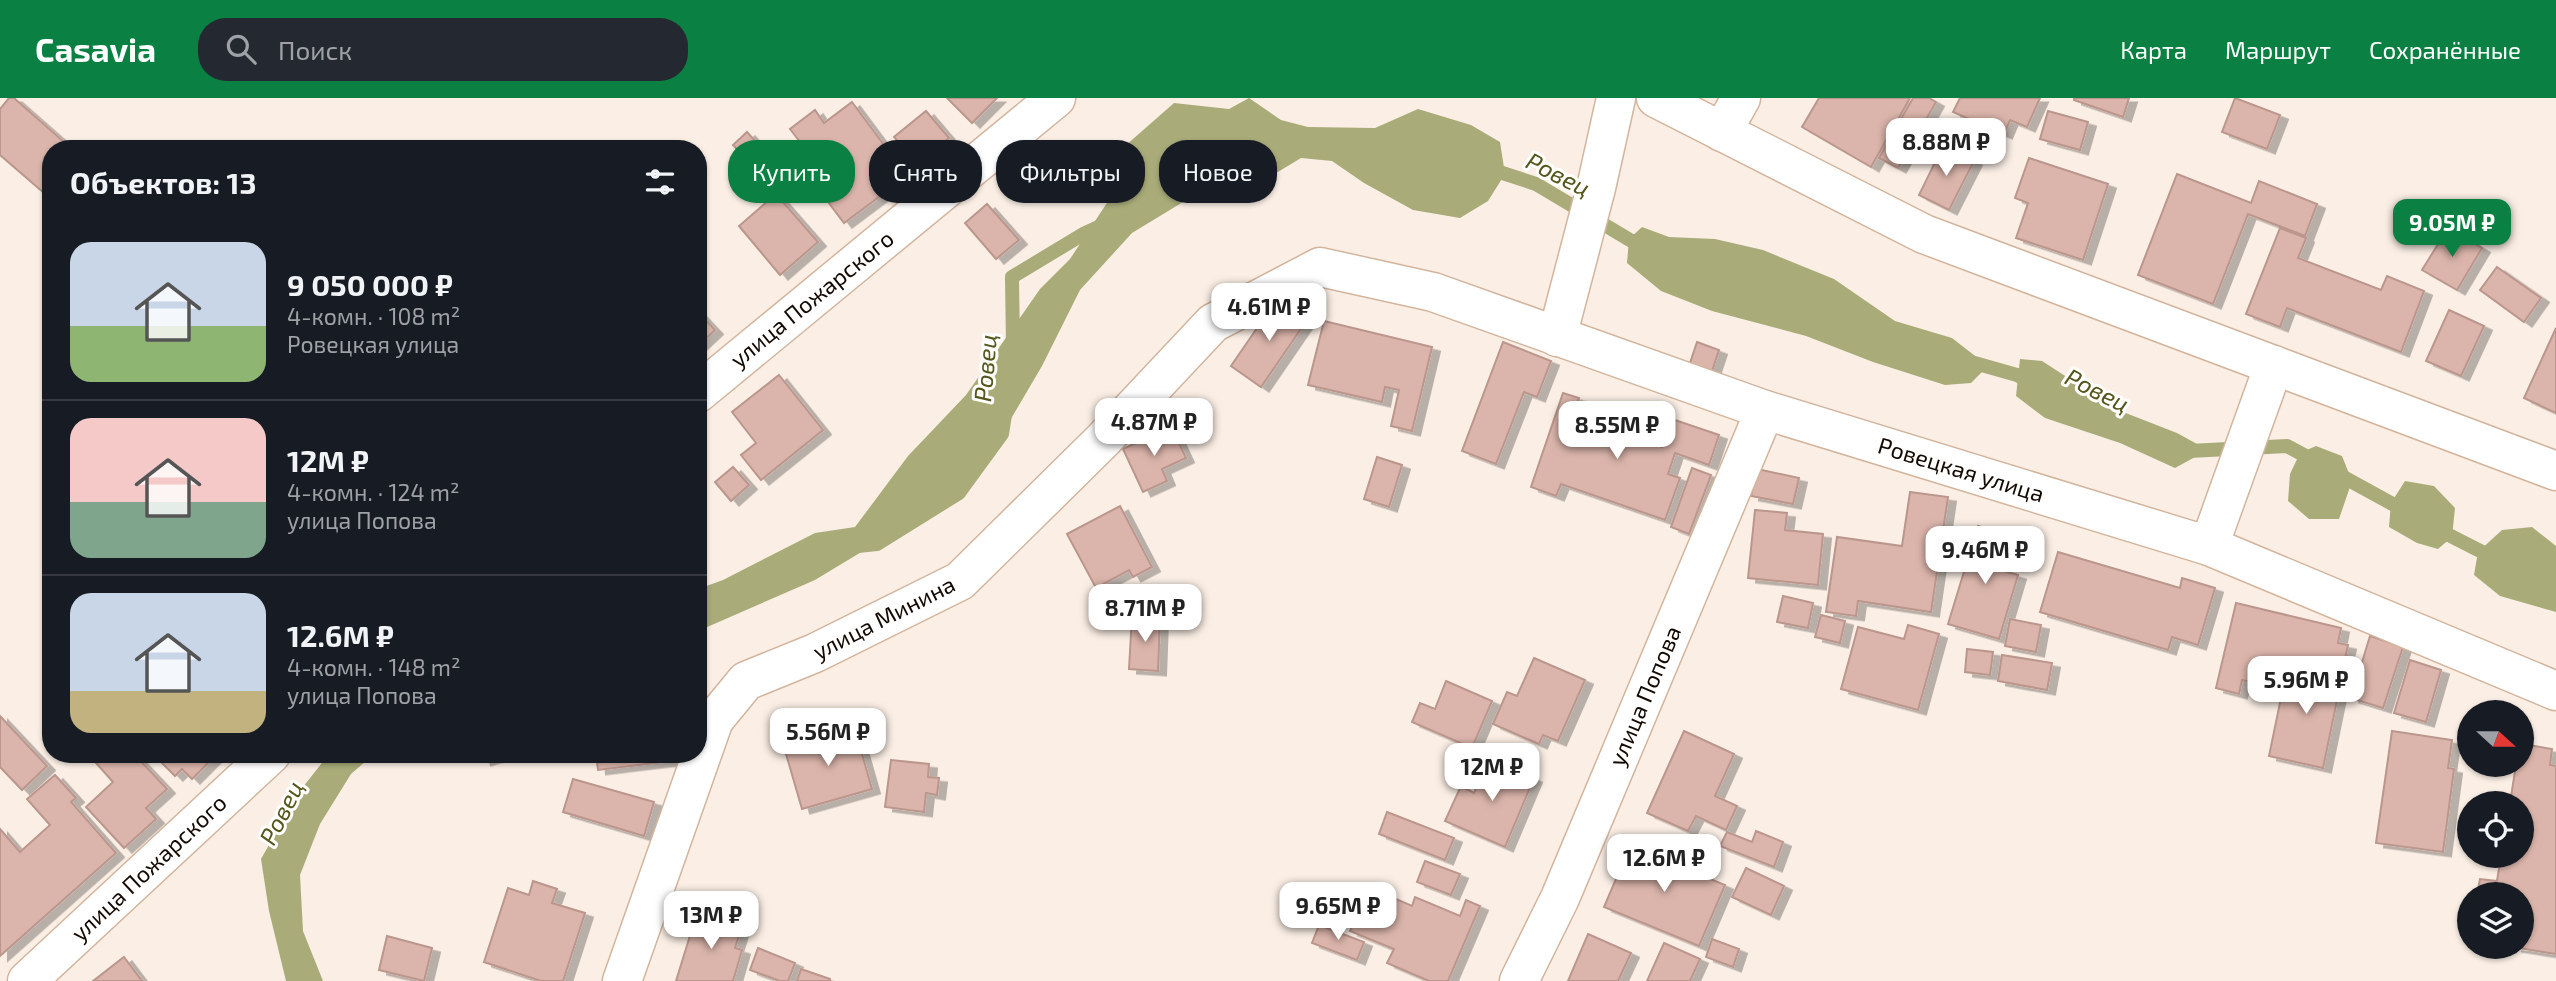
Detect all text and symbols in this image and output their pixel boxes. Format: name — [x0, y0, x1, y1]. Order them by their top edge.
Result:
search box — [198, 18, 688, 81]
text: Casavia — [35, 29, 156, 69]
icon: search — [222, 30, 260, 68]
text: Поиск — [278, 34, 352, 65]
text: Карта — [2120, 35, 2187, 64]
text: Маршрут — [2225, 35, 2331, 64]
text: Сохранённые — [2369, 35, 2521, 64]
pin: 8.88M ₽ — [1881, 118, 2011, 178]
text: 8.88M ₽ — [1902, 127, 1990, 155]
chip: Купить — [728, 140, 855, 203]
chip: Снять — [869, 140, 982, 203]
chip: Фильтры — [996, 140, 1145, 203]
chip: Новое — [1159, 140, 1277, 203]
water label: Ровец — [1522, 145, 1596, 202]
icon: filters — [641, 163, 679, 201]
text: Объектов: 13 — [70, 164, 257, 200]
pin: 9.05M ₽ — [2387, 200, 2517, 259]
text: 9.05M ₽ — [2409, 208, 2495, 236]
street label: улица Пожарского — [724, 224, 899, 374]
text: 9 050 000 ₽ — [287, 266, 453, 302]
icon: home — [126, 270, 210, 354]
pin: 4.61M ₽ — [1204, 284, 1334, 343]
text: 4.61M ₽ — [1227, 292, 1311, 320]
text: 4-комн. · 108 m² — [287, 302, 460, 330]
text: Ровецкая улица — [287, 330, 459, 358]
water label: Ровец — [967, 333, 1002, 403]
water label: Ровец — [2061, 361, 2135, 418]
pin: 4.87M ₽ — [1089, 398, 1219, 458]
pin: 8.55M ₽ — [1552, 402, 1682, 461]
text: 4.87M ₽ — [1111, 407, 1197, 435]
text: 8.55M ₽ — [1575, 410, 1659, 438]
street label: Ровецкая улица — [1875, 430, 2048, 509]
text: 12M ₽ — [287, 442, 369, 478]
icon: home — [126, 446, 210, 530]
text: 4-комн. · 124 m² — [287, 478, 459, 506]
text: улица Попова — [287, 506, 437, 534]
pin: 9.46M ₽ — [1920, 526, 2050, 586]
text: 9.46M ₽ — [1942, 535, 2028, 563]
street label: улица Минина — [808, 569, 960, 666]
pin: 8.71M ₽ — [1080, 584, 1210, 644]
text: 8.71M ₽ — [1105, 593, 1185, 621]
text: 12.6M ₽ — [287, 617, 394, 653]
icon: home — [126, 621, 210, 705]
street label: улица Попова — [1602, 621, 1687, 770]
text: 4-комн. · 148 m² — [287, 653, 460, 681]
pin: 5.96M ₽ — [2241, 656, 2371, 716]
text: 5.96M ₽ — [2263, 665, 2349, 693]
text: улица Попова — [287, 681, 437, 709]
north arrow — [2457, 700, 2534, 777]
map controls — [2457, 700, 2534, 959]
pin: 5.56M ₽ — [763, 708, 893, 768]
text: 5.56M ₽ — [786, 717, 870, 745]
pin: 12M ₽ — [1443, 744, 1541, 803]
text: 12M ₽ — [1461, 752, 1523, 780]
water label: Ровец — [252, 775, 309, 849]
street label: улица Пожарского — [65, 788, 233, 947]
button: locate — [2457, 791, 2534, 868]
pin: 12.6M ₽ — [1599, 834, 1729, 894]
text: 12.6M ₽ — [1623, 843, 1705, 871]
pin: 9.65M ₽ — [1273, 882, 1403, 942]
button: layers — [2457, 882, 2534, 959]
text: 9.65M ₽ — [1295, 891, 1381, 919]
pin: 13M ₽ — [662, 892, 760, 951]
text: 13M ₽ — [680, 900, 742, 928]

